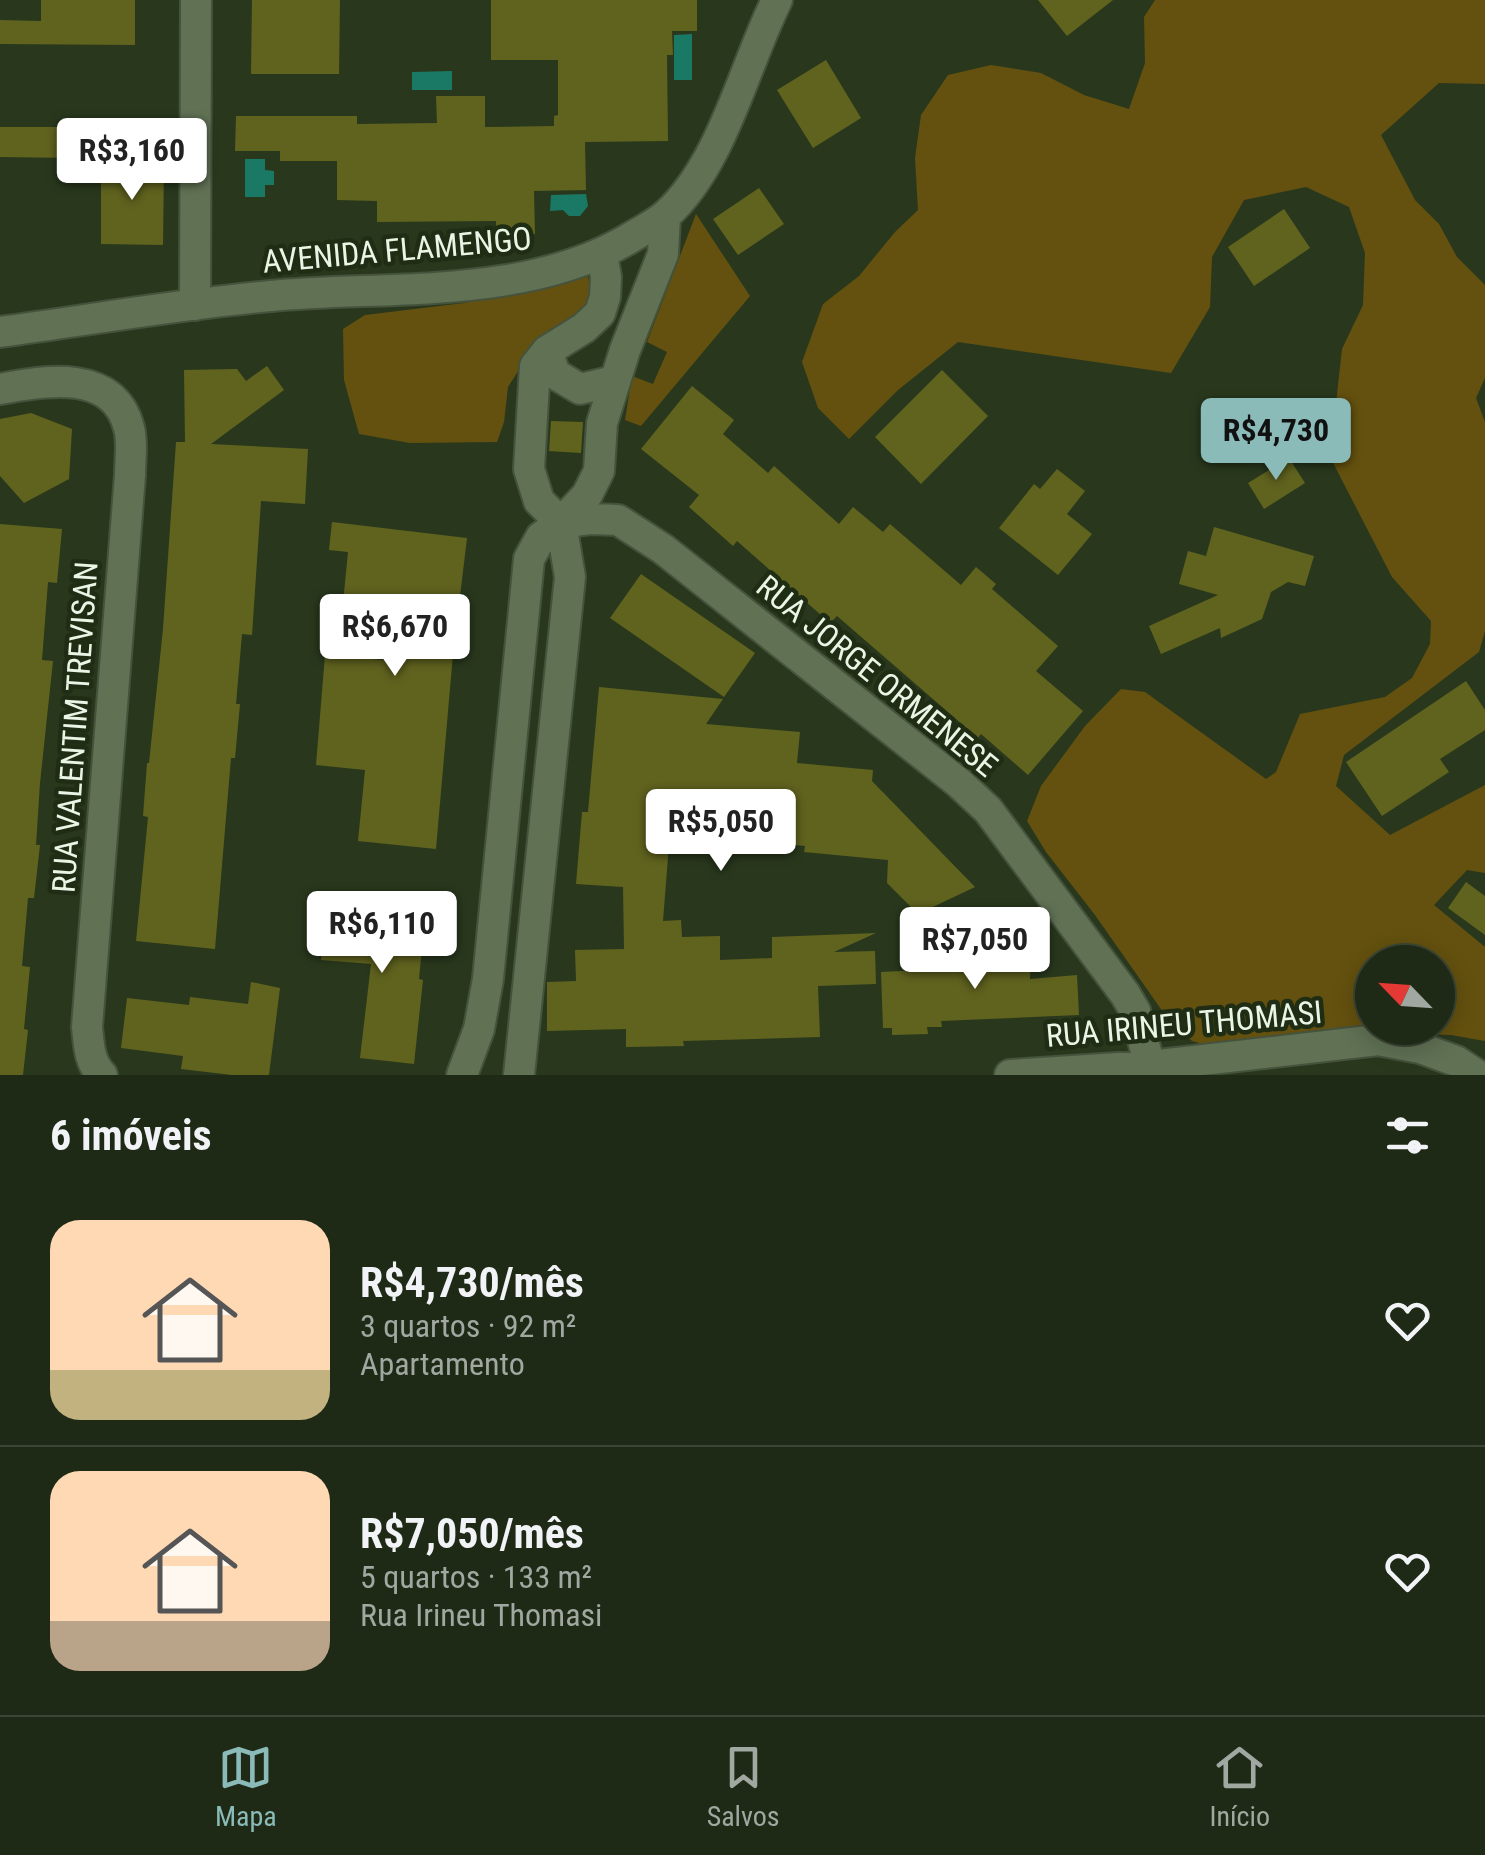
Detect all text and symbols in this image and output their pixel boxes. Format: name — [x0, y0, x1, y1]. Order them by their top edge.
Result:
pin: R$3,160 — [40, 118, 224, 203]
text: R$3,160 — [79, 131, 185, 169]
street label: AVENIDA FLAMENGO — [261, 219, 533, 281]
pin: R$4,730 — [1184, 398, 1368, 483]
text: R$4,730 — [1223, 411, 1329, 449]
street label: RUA VALENTIM TREVISAN — [44, 560, 106, 894]
street label: RUA JORGE ORMENESE — [749, 567, 1005, 785]
pin: R$6,670 — [303, 594, 487, 679]
text: R$6,670 — [342, 607, 448, 645]
pin: R$5,050 — [629, 789, 813, 874]
text: R$5,050 — [668, 802, 774, 840]
pin: R$6,110 — [290, 891, 474, 976]
text: R$6,110 — [329, 904, 435, 942]
pin: R$7,050 — [883, 907, 1067, 992]
text: R$7,050 — [922, 920, 1028, 958]
north arrow — [1355, 945, 1455, 1045]
map controls — [1355, 945, 1455, 1045]
street label: RUA IRINEU THOMASI — [1044, 993, 1324, 1055]
icon: filters — [1380, 1108, 1435, 1163]
text: 6 imóveis — [50, 1111, 212, 1160]
text: R$4,730/mês — [360, 1258, 584, 1307]
icon: home — [130, 1260, 250, 1380]
icon: heart — [1380, 1293, 1435, 1348]
text: 3 quartos · 92 m² — [360, 1307, 576, 1345]
text: Apartamento — [360, 1345, 525, 1383]
text: R$7,050/mês — [360, 1509, 584, 1558]
icon: home — [130, 1511, 250, 1631]
icon: heart — [1380, 1544, 1435, 1599]
text: 5 quartos · 133 m² — [360, 1558, 592, 1596]
text: Rua Irineu Thomasi — [360, 1596, 602, 1634]
tab: Mapa — [215, 1740, 277, 1833]
tab: Salvos — [707, 1740, 780, 1833]
tab: Início — [1209, 1740, 1270, 1833]

